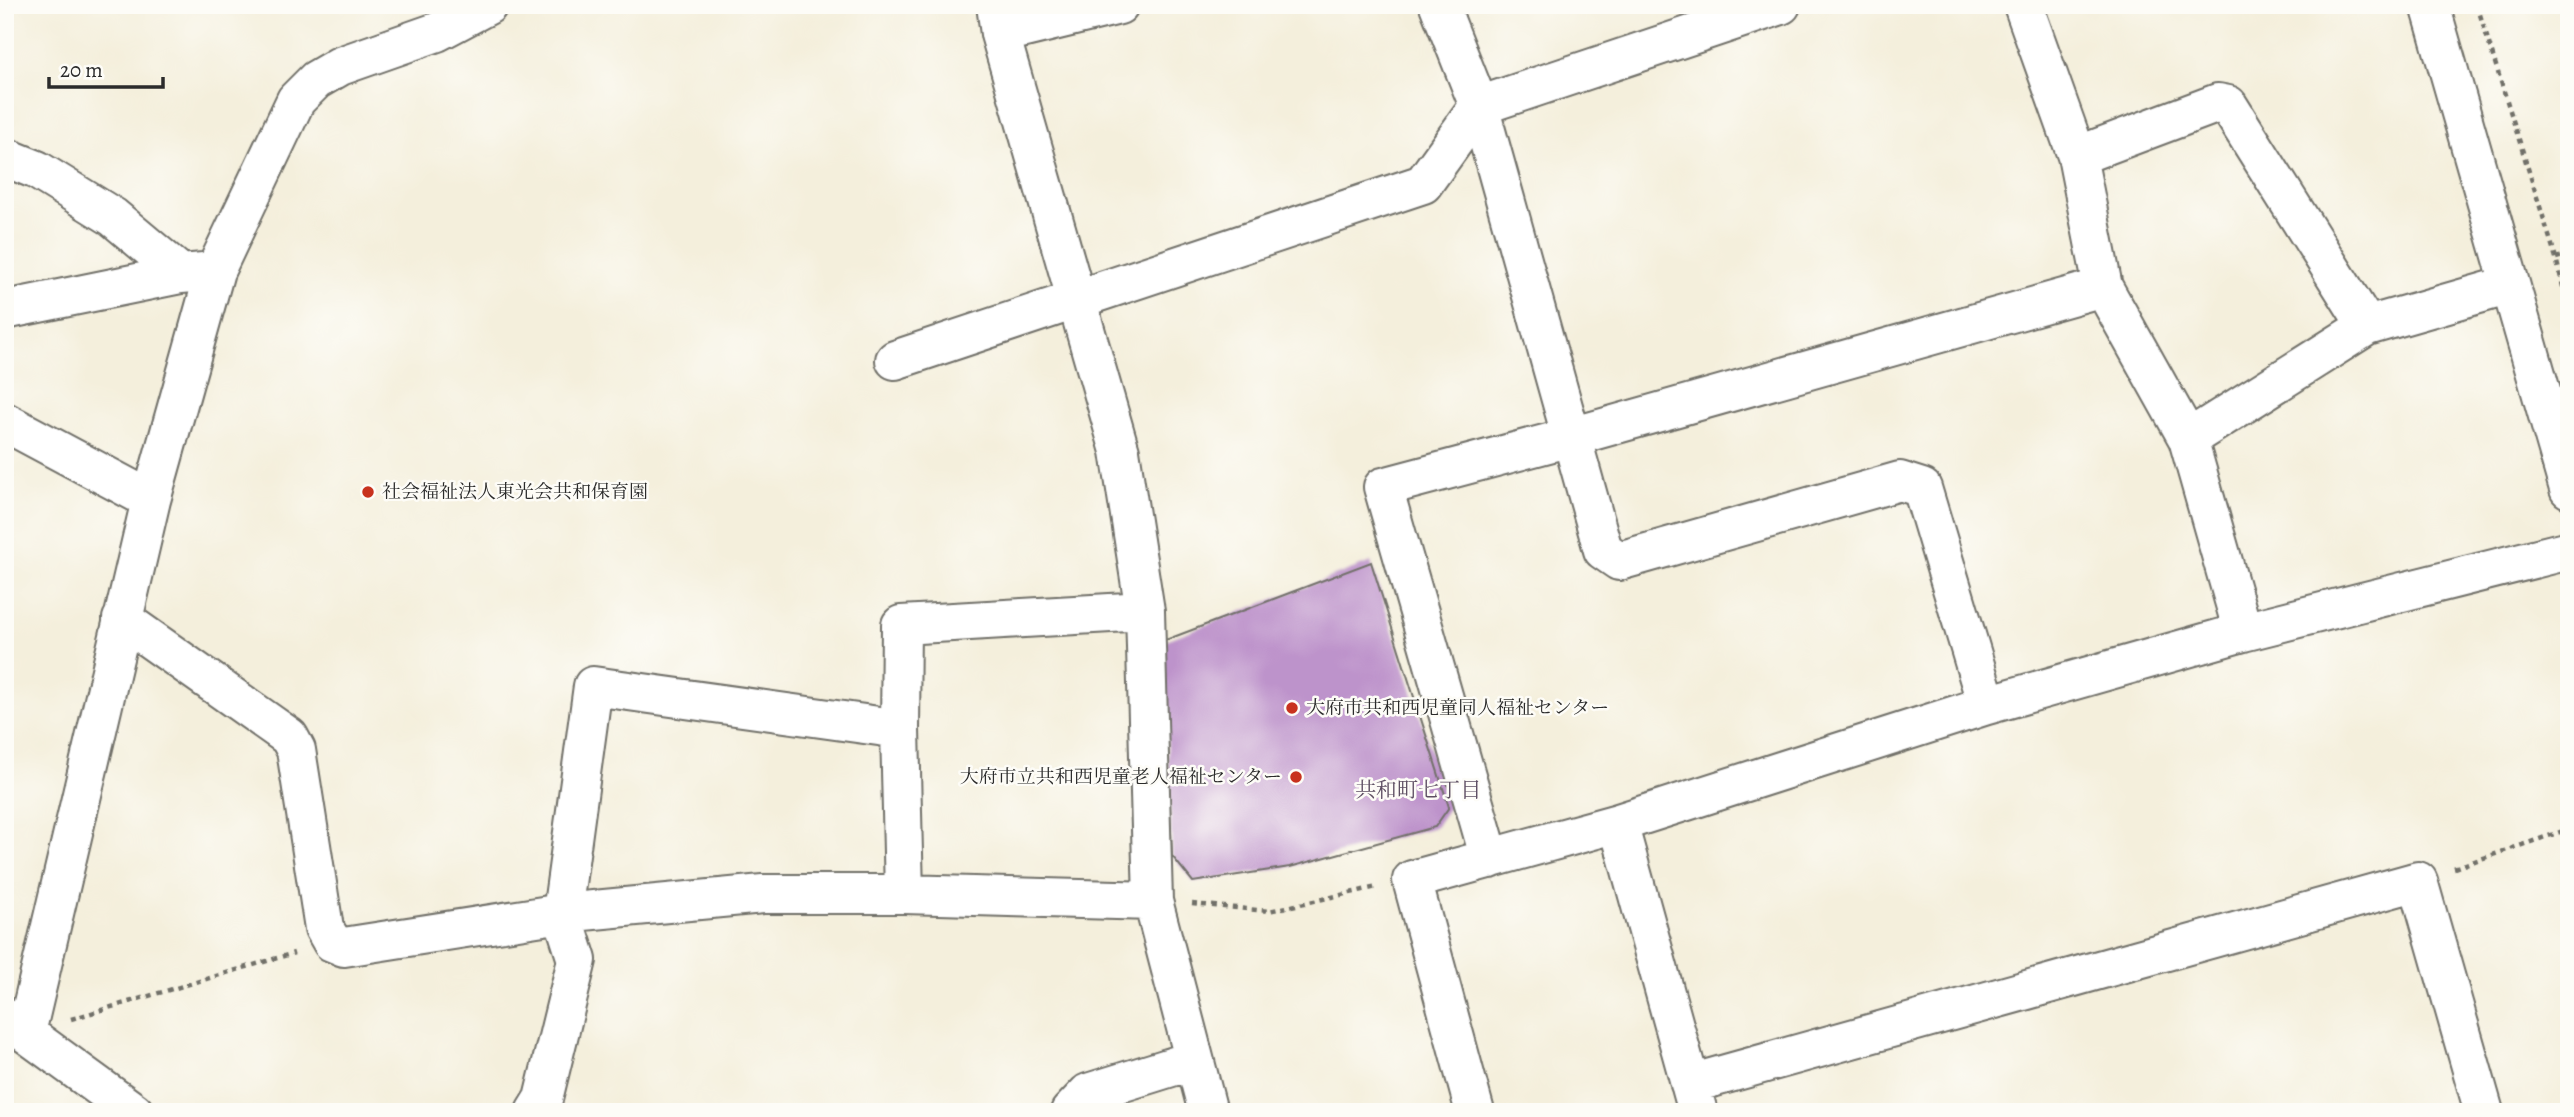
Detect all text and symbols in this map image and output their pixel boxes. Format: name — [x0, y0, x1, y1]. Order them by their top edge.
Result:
scale bar — [49, 46, 163, 90]
text: 20 m — [60, 56, 103, 84]
place label: 社会福祉法人東光会共和保育園 — [382, 479, 648, 505]
marker: 社会福祉法人東光会共和保育園 — [360, 484, 376, 500]
place label: 大府市共和西児童同人福祉センター — [1306, 695, 1609, 721]
marker: 大府市共和西児童同人福祉センター — [1284, 700, 1300, 716]
place label: 大府市立共和西児童老人福祉センター — [960, 764, 1282, 790]
marker: 大府市立共和西児童老人福祉センター — [1288, 769, 1304, 785]
district label: 共和町七丁目 — [1355, 776, 1481, 804]

